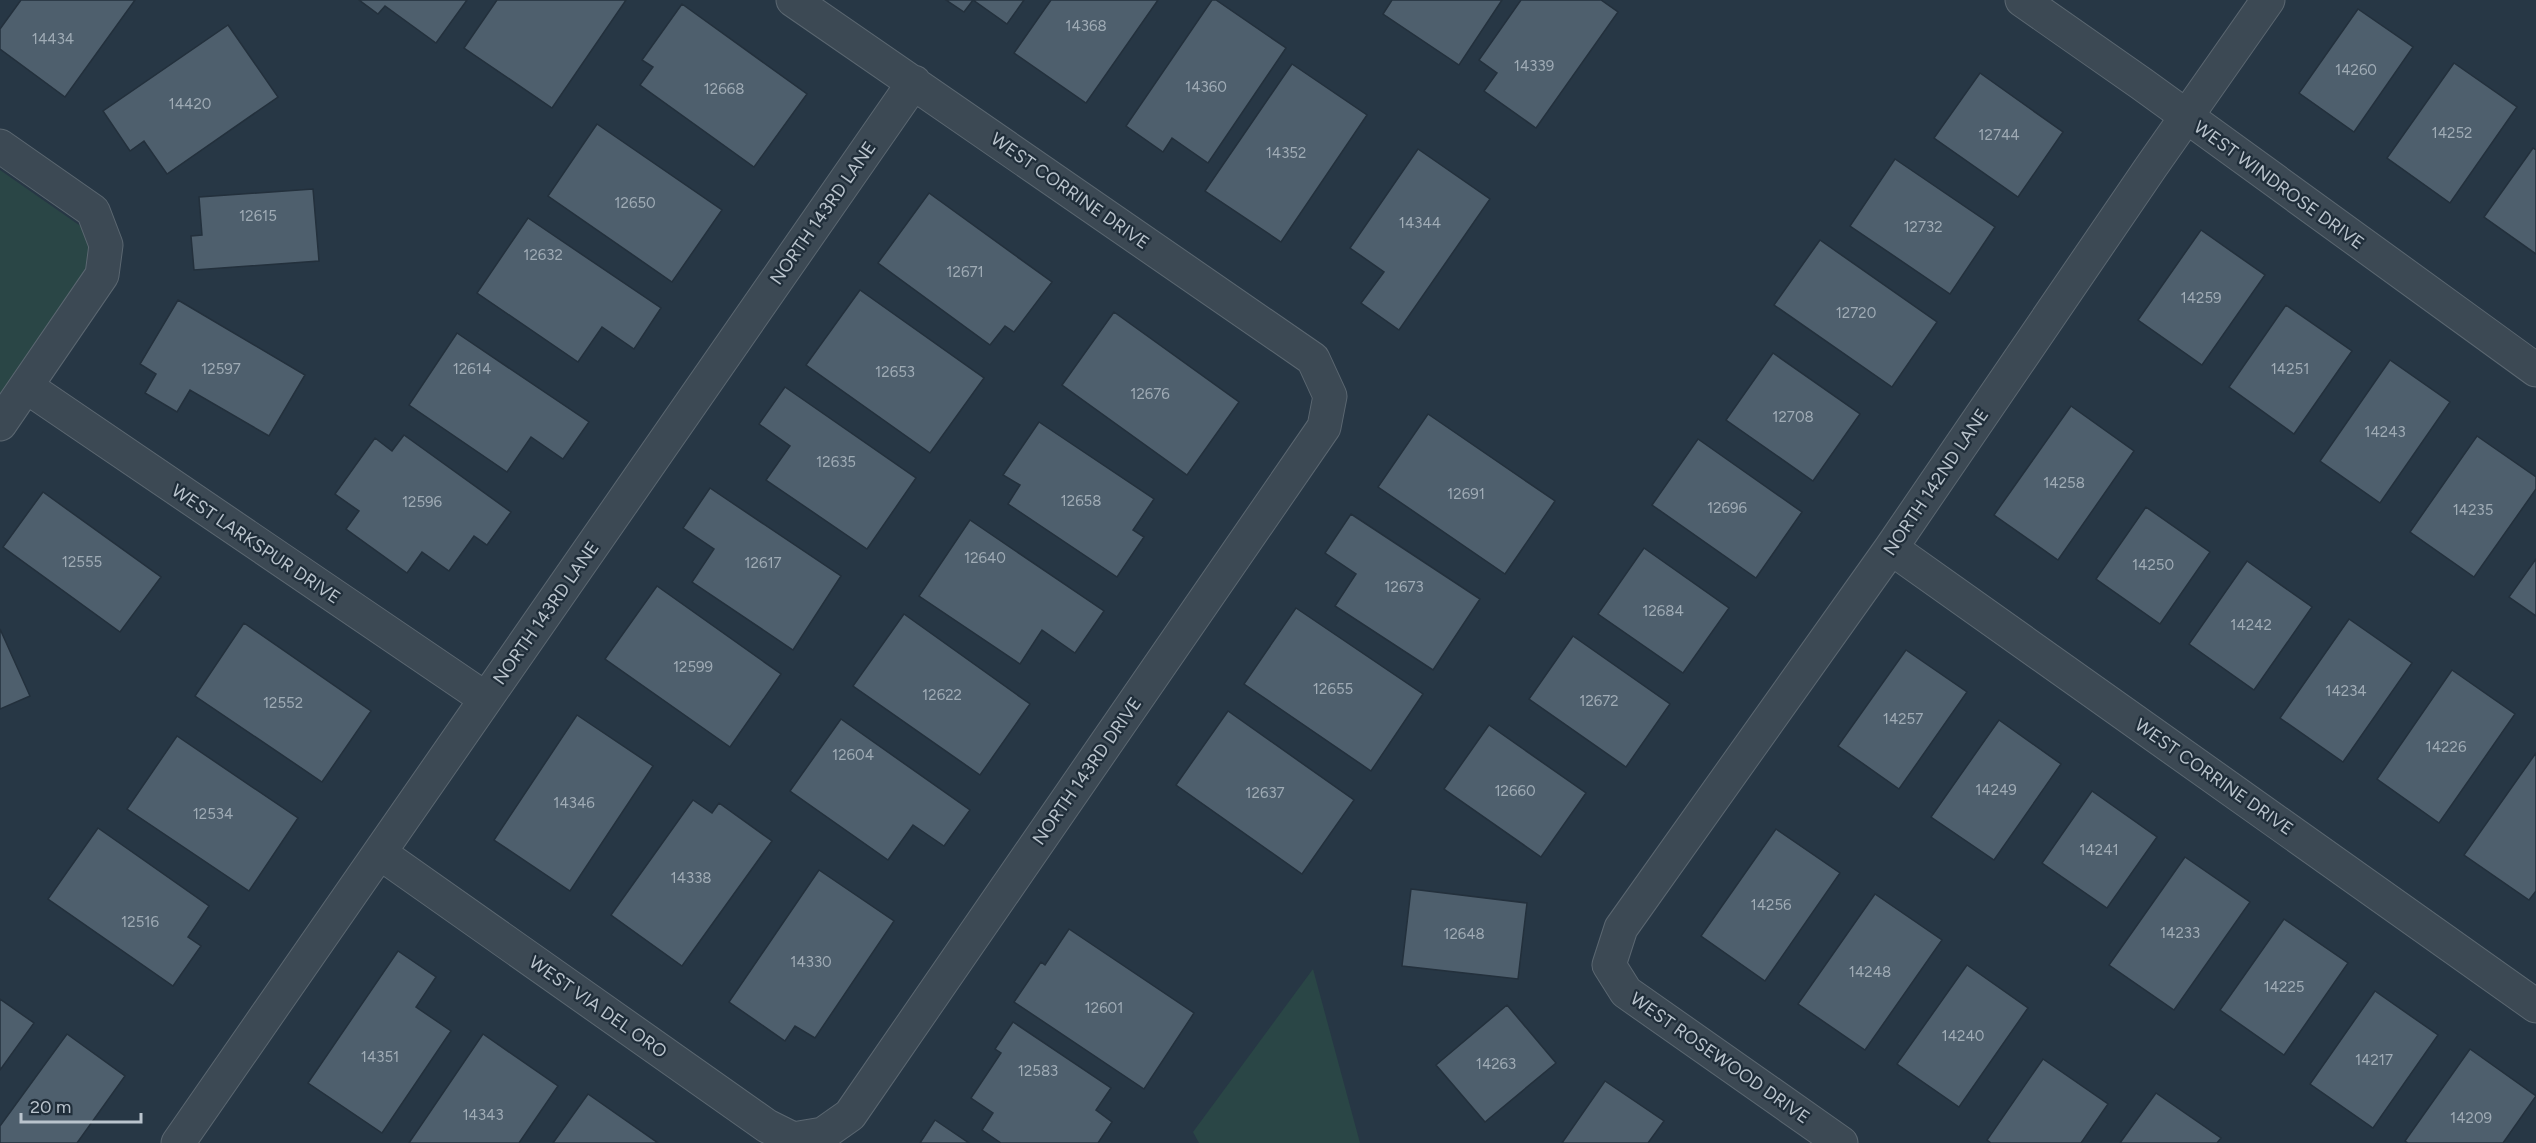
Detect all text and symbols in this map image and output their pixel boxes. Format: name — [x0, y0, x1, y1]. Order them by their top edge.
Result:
house number: 14368 — [1065, 17, 1107, 35]
house number: 14434 — [32, 30, 74, 48]
house number: 14339 — [1514, 57, 1554, 75]
house number: 14260 — [2335, 61, 2377, 79]
house number: 14360 — [1185, 78, 1227, 96]
house number: 12668 — [704, 80, 744, 98]
house number: 14420 — [169, 95, 211, 113]
street label: WEST WINDROSE DRIVE — [2190, 116, 2368, 254]
house number: 14252 — [2432, 124, 2472, 142]
house number: 12744 — [1978, 126, 2020, 144]
street label: WEST CORRINE DRIVE — [987, 128, 1153, 254]
street label: NORTH 143RD LANE — [765, 137, 881, 289]
house number: 14352 — [1266, 144, 1306, 162]
house number: 12650 — [614, 194, 656, 212]
house number: 12615 — [239, 207, 277, 225]
house number: 14344 — [1399, 214, 1441, 232]
house number: 12732 — [1903, 218, 1943, 236]
house number: 12632 — [523, 246, 563, 264]
house number: 12671 — [946, 263, 984, 281]
house number: 14259 — [2180, 289, 2222, 307]
house number: 12720 — [1836, 304, 1876, 322]
house number: 12597 — [201, 360, 241, 378]
house number: 12614 — [453, 360, 491, 378]
house number: 14251 — [2271, 360, 2309, 378]
house number: 12653 — [875, 363, 915, 381]
house number: 12676 — [1130, 385, 1170, 403]
street label: NORTH 142ND LANE — [1879, 404, 1993, 560]
house number: 12708 — [1772, 408, 1814, 426]
house number: 14243 — [2364, 423, 2406, 441]
house number: 12635 — [816, 453, 856, 471]
house number: 14258 — [2043, 474, 2085, 492]
street label: WEST LARKSPUR DRIVE — [167, 479, 345, 609]
house number: 12691 — [1447, 485, 1485, 503]
house number: 12658 — [1061, 492, 1101, 510]
house number: 12596 — [402, 493, 443, 511]
house number: 12696 — [1707, 499, 1748, 517]
house number: 14235 — [2453, 501, 2493, 519]
street label: NORTH 143RD LANE — [488, 537, 604, 689]
house number: 12640 — [964, 549, 1006, 567]
house number: 12555 — [62, 553, 102, 571]
house number: 12617 — [744, 554, 782, 572]
house number: 14250 — [2132, 556, 2174, 574]
house number: 12673 — [1384, 578, 1424, 596]
house number: 12684 — [1642, 602, 1684, 620]
house number: 14242 — [2230, 616, 2272, 634]
house number: 12599 — [673, 658, 713, 676]
house number: 12655 — [1313, 680, 1353, 698]
house number: 14234 — [2325, 682, 2367, 700]
house number: 12622 — [922, 686, 962, 704]
house number: 12672 — [1579, 692, 1619, 710]
street label: NORTH 143RD DRIVE — [1028, 693, 1146, 849]
house number: 12552 — [263, 694, 303, 712]
house number: 14257 — [1883, 710, 1923, 728]
street label: WEST CORRINE DRIVE — [2131, 714, 2297, 840]
house number: 14226 — [2426, 738, 2467, 756]
house number: 12604 — [832, 746, 874, 764]
house number: 14249 — [1975, 781, 2017, 799]
house number: 12660 — [1494, 782, 1536, 800]
house number: 12637 — [1245, 784, 1285, 802]
house number: 14346 — [553, 794, 595, 812]
house number: 12534 — [193, 805, 233, 823]
house number: 14241 — [2079, 841, 2119, 859]
house number: 14338 — [670, 869, 712, 887]
house number: 14256 — [1750, 896, 1792, 914]
house number: 12516 — [121, 913, 159, 931]
house number: 14233 — [2160, 924, 2200, 942]
house number: 12648 — [1443, 925, 1485, 943]
street label: WEST VIA DEL ORO — [525, 951, 671, 1063]
house number: 14330 — [790, 953, 832, 971]
house number: 14248 — [1849, 963, 1891, 981]
house number: 14225 — [2264, 978, 2304, 996]
street label: WEST ROSEWOOD DRIVE — [1626, 988, 1814, 1128]
house number: 12601 — [1085, 999, 1123, 1017]
house number: 14240 — [1942, 1027, 1984, 1045]
house number: 14351 — [361, 1048, 399, 1066]
house number: 14217 — [2355, 1051, 2393, 1069]
house number: 14263 — [1476, 1055, 1516, 1073]
house number: 12583 — [1018, 1062, 1058, 1080]
scale bar — [21, 1086, 141, 1124]
text: 20 m — [30, 1096, 71, 1118]
house number: 14343 — [462, 1106, 504, 1124]
house number: 14209 — [2450, 1109, 2492, 1127]

